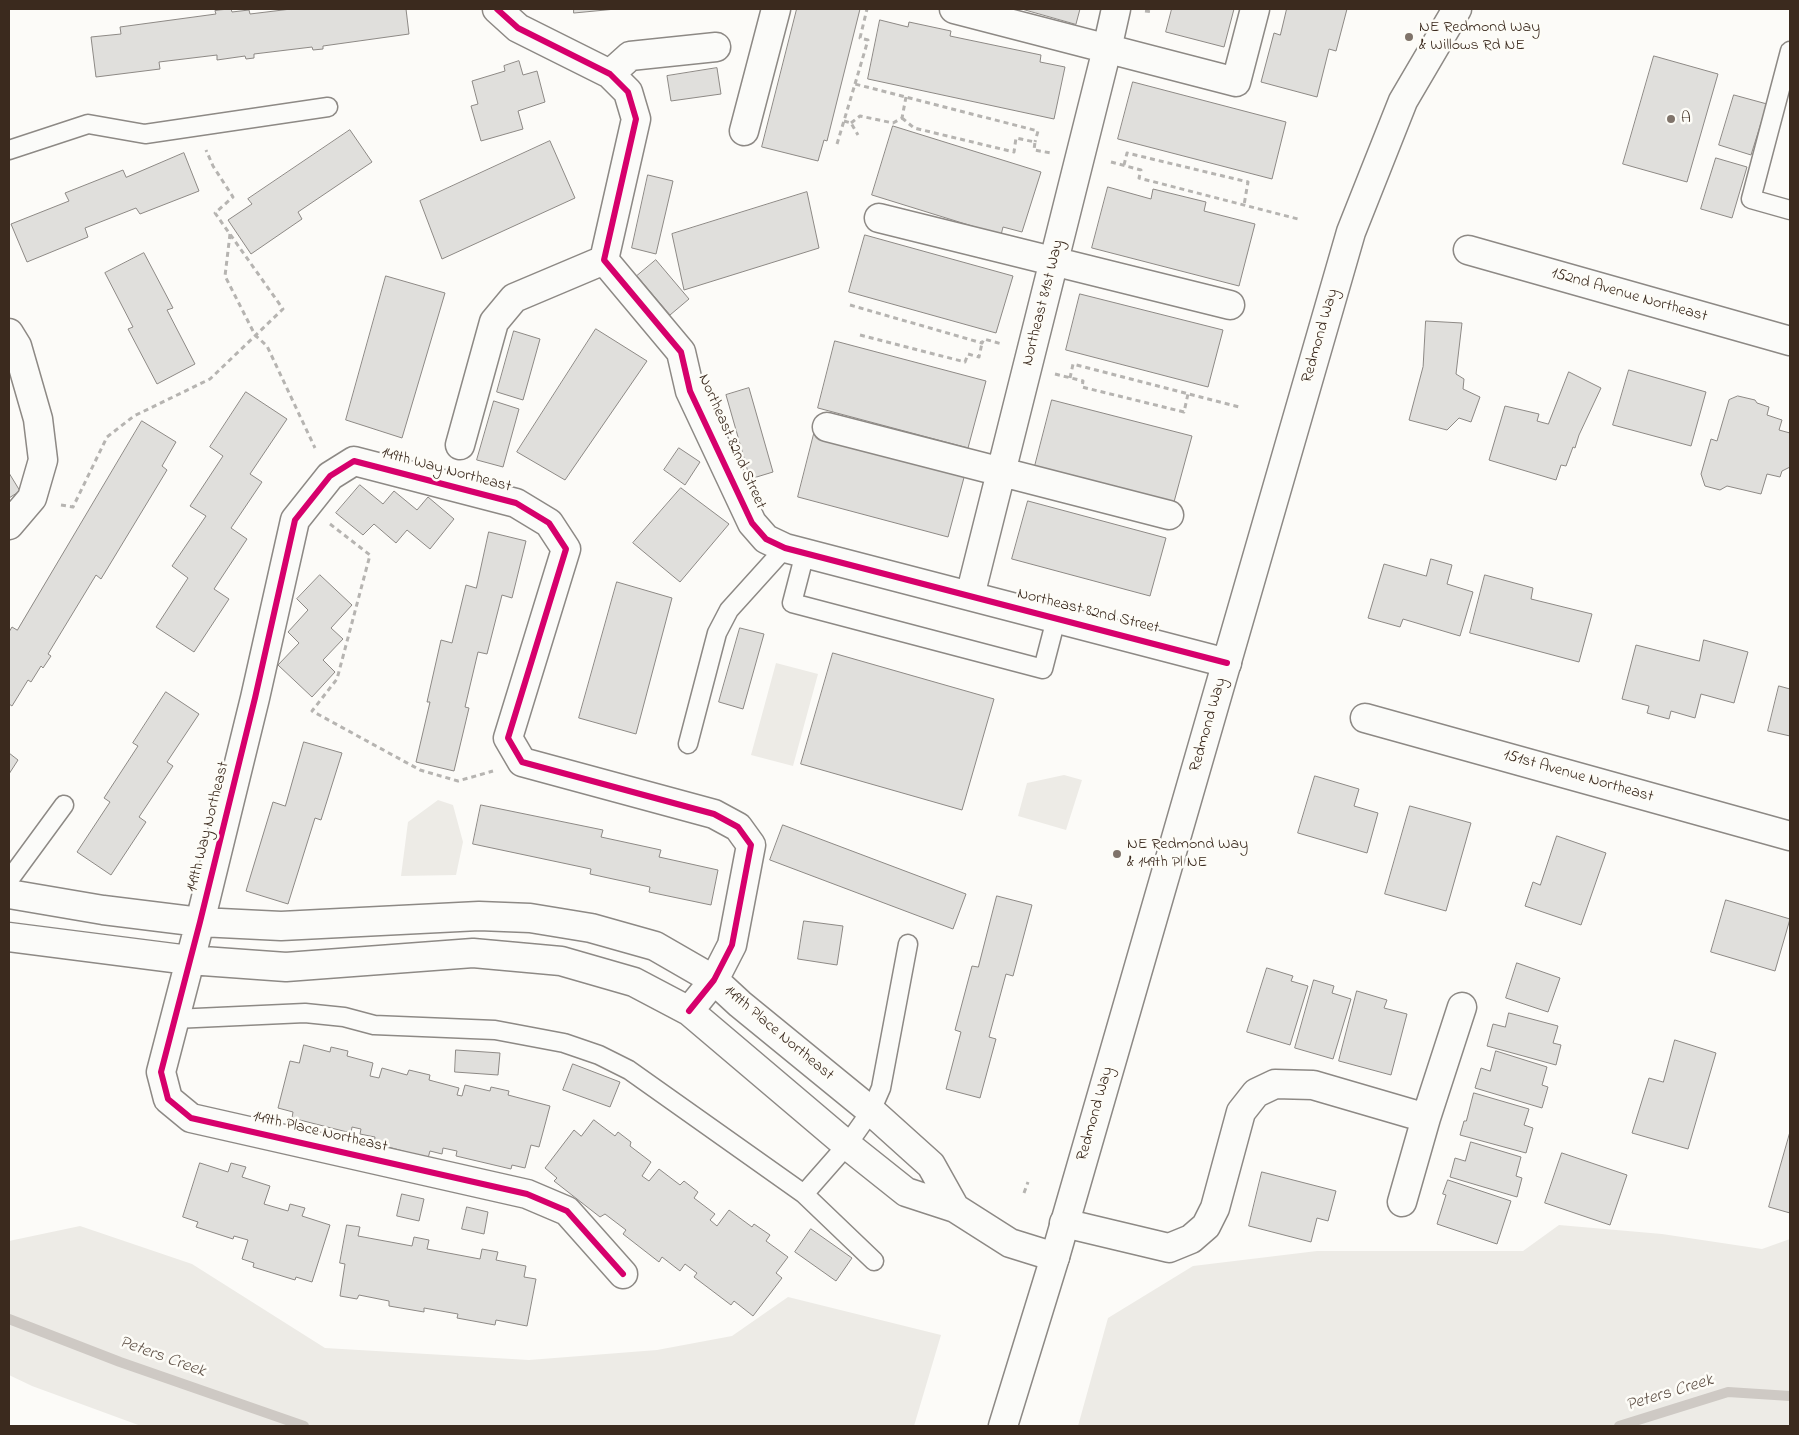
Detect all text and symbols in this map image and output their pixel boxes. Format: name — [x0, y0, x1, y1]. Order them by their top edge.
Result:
place label: NE Redmond Way & Willows Rd NE — [1419, 18, 1540, 56]
marker: NE Redmond Way & Willows Rd NE — [1403, 31, 1415, 43]
place label: A — [1681, 109, 1691, 129]
marker: A — [1665, 113, 1677, 125]
street label: Northeast 81st Way — [1019, 238, 1069, 368]
street label: 152nd Avenue Northeast — [1549, 265, 1709, 327]
street label: Redmond Way — [1298, 287, 1344, 385]
street label: Northeast 82nd Street — [693, 372, 769, 512]
street label: 149th Way Northeast — [379, 444, 513, 498]
street label: Northeast 82nd Street — [1015, 585, 1161, 639]
street label: Redmond Way — [1186, 676, 1232, 774]
street label: 151st Avenue Northeast — [1501, 746, 1655, 808]
street label: 149th Way Northeast — [184, 760, 234, 894]
place label: NE Redmond Way & 149th Pl NE — [1127, 835, 1248, 873]
marker: NE Redmond Way & 149th Pl NE — [1111, 848, 1123, 860]
street label: 149th Place Northeast — [719, 982, 837, 1086]
street label: Redmond Way — [1073, 1065, 1119, 1163]
street label: 149th Place Northeast — [251, 1108, 389, 1158]
water label: Peters Creek — [116, 1332, 208, 1384]
water label: Peters Creek — [1624, 1370, 1716, 1418]

